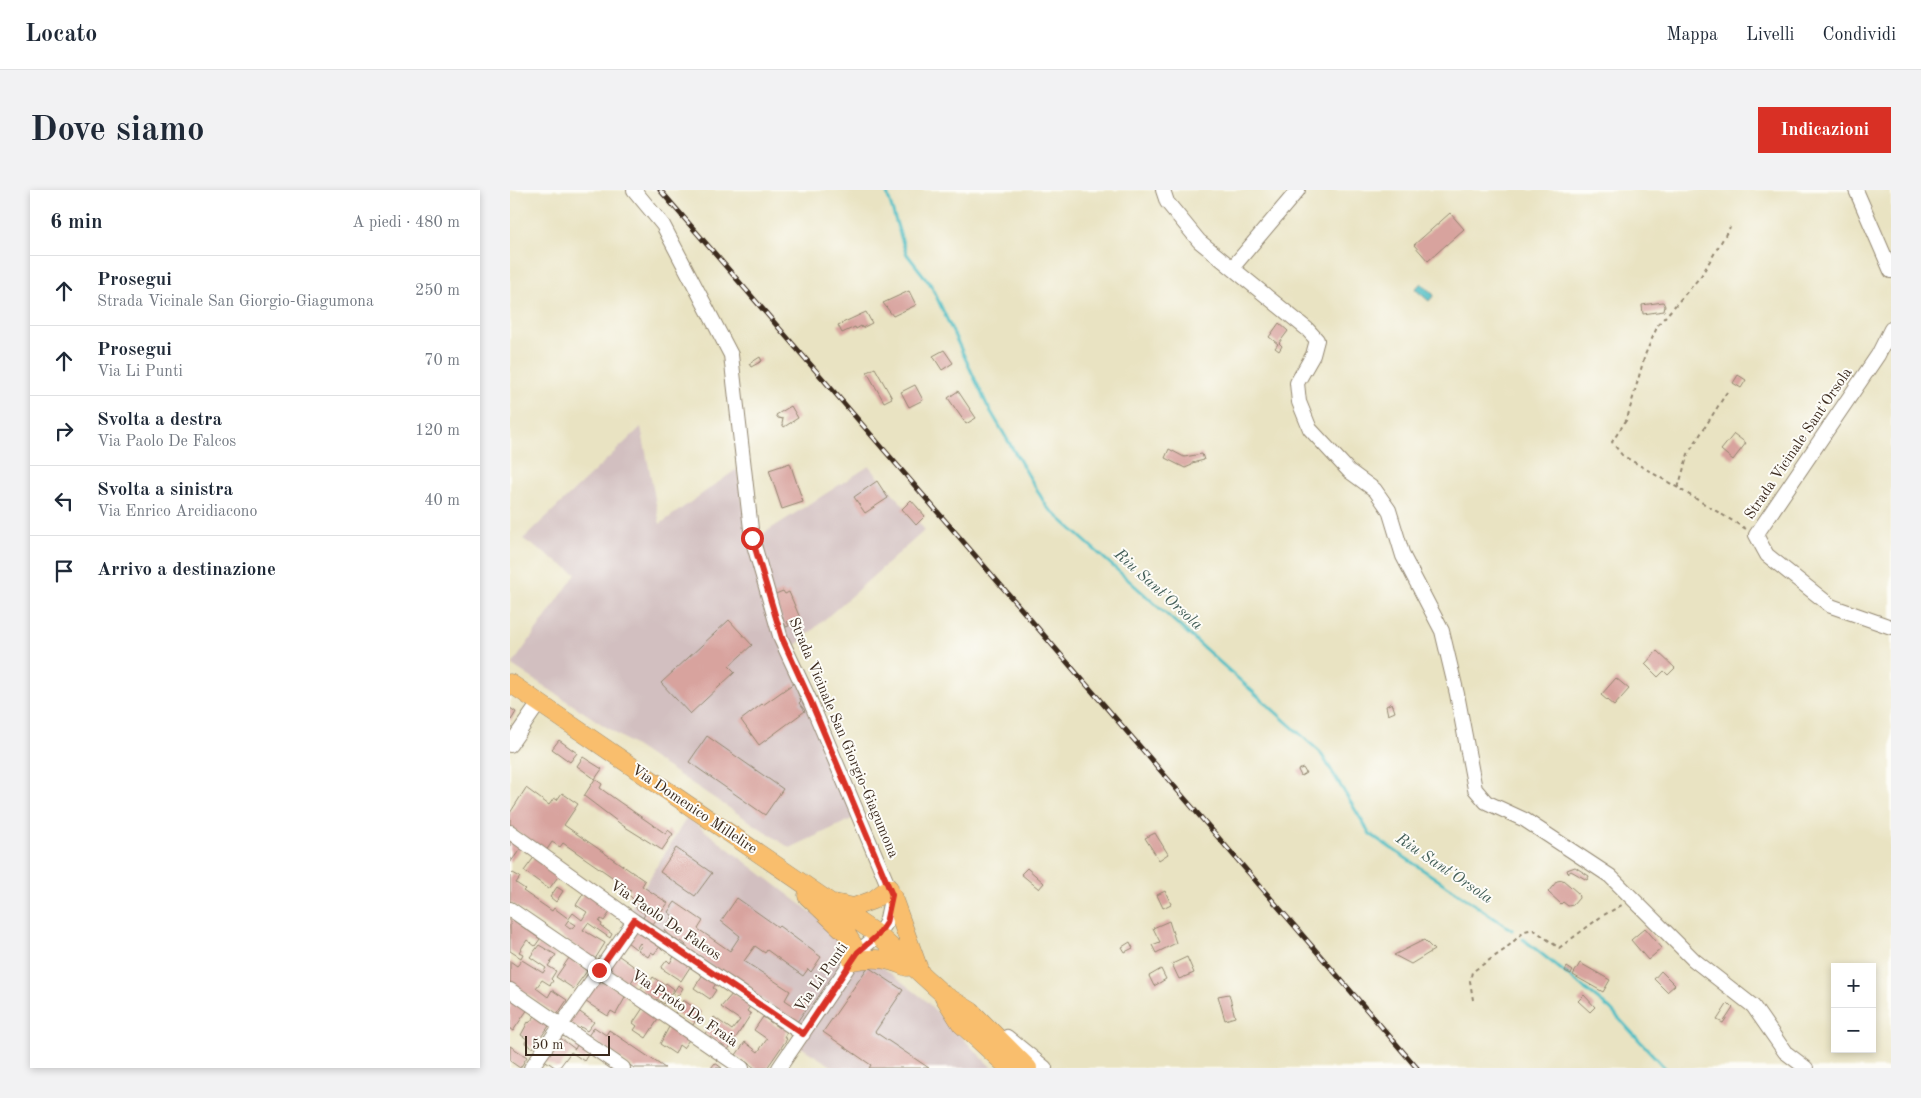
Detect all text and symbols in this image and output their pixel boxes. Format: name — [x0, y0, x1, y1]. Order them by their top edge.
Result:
text: Locato — [25, 23, 97, 47]
text: Mappa — [1666, 26, 1718, 44]
text: Livelli — [1746, 26, 1794, 44]
text: Condividi — [1822, 26, 1896, 44]
button: Indicazioni — [1758, 107, 1891, 153]
text: Dove siamo — [30, 113, 205, 148]
text: 6 min — [50, 212, 103, 233]
text: A piedi · 480 m — [352, 215, 460, 231]
text: Prosegui — [97, 271, 172, 290]
icon: ahead — [50, 277, 78, 305]
text: 250 m — [415, 283, 460, 299]
text: Strada Vicinale San Giorgio-Giagumona — [97, 294, 374, 310]
text: Prosegui — [97, 341, 172, 360]
icon: ahead — [50, 347, 78, 375]
text: 70 m — [424, 353, 460, 369]
text: Via Li Punti — [97, 364, 183, 380]
street label: Strada Vicinale Sant'Orsola — [1743, 365, 1856, 523]
text: Svolta a destra — [97, 411, 222, 430]
icon: right — [50, 417, 78, 445]
text: 120 m — [415, 423, 460, 439]
text: Via Paolo De Falcos — [97, 434, 236, 450]
text: Svolta a sinistra — [97, 481, 233, 500]
icon: left — [50, 487, 78, 515]
text: 40 m — [424, 493, 460, 509]
text: Via Enrico Arcidiacono — [97, 504, 257, 520]
route start — [741, 527, 764, 550]
water label: Riu Sant'Orsola — [1110, 546, 1206, 634]
icon: arrive — [50, 557, 78, 585]
text: Arrivo a destinazione — [97, 561, 276, 580]
street label: Strada Vicinale San Giorgio-Giagumona — [785, 616, 901, 861]
street label: Via Domenico Millelire — [629, 763, 759, 858]
water label: Riu Sant'Orsola — [1392, 830, 1496, 907]
street label: Via Paolo De Falcos — [607, 878, 723, 964]
street label: Via Li Punti — [793, 941, 851, 1015]
route end — [588, 959, 611, 982]
map controls — [1831, 963, 1876, 1053]
button: + — [1831, 963, 1876, 1008]
street label: Via Proto De Fraia — [628, 968, 741, 1051]
button: − — [1831, 1008, 1876, 1053]
scale bar — [525, 1033, 610, 1056]
text: 50 m — [532, 1038, 563, 1052]

